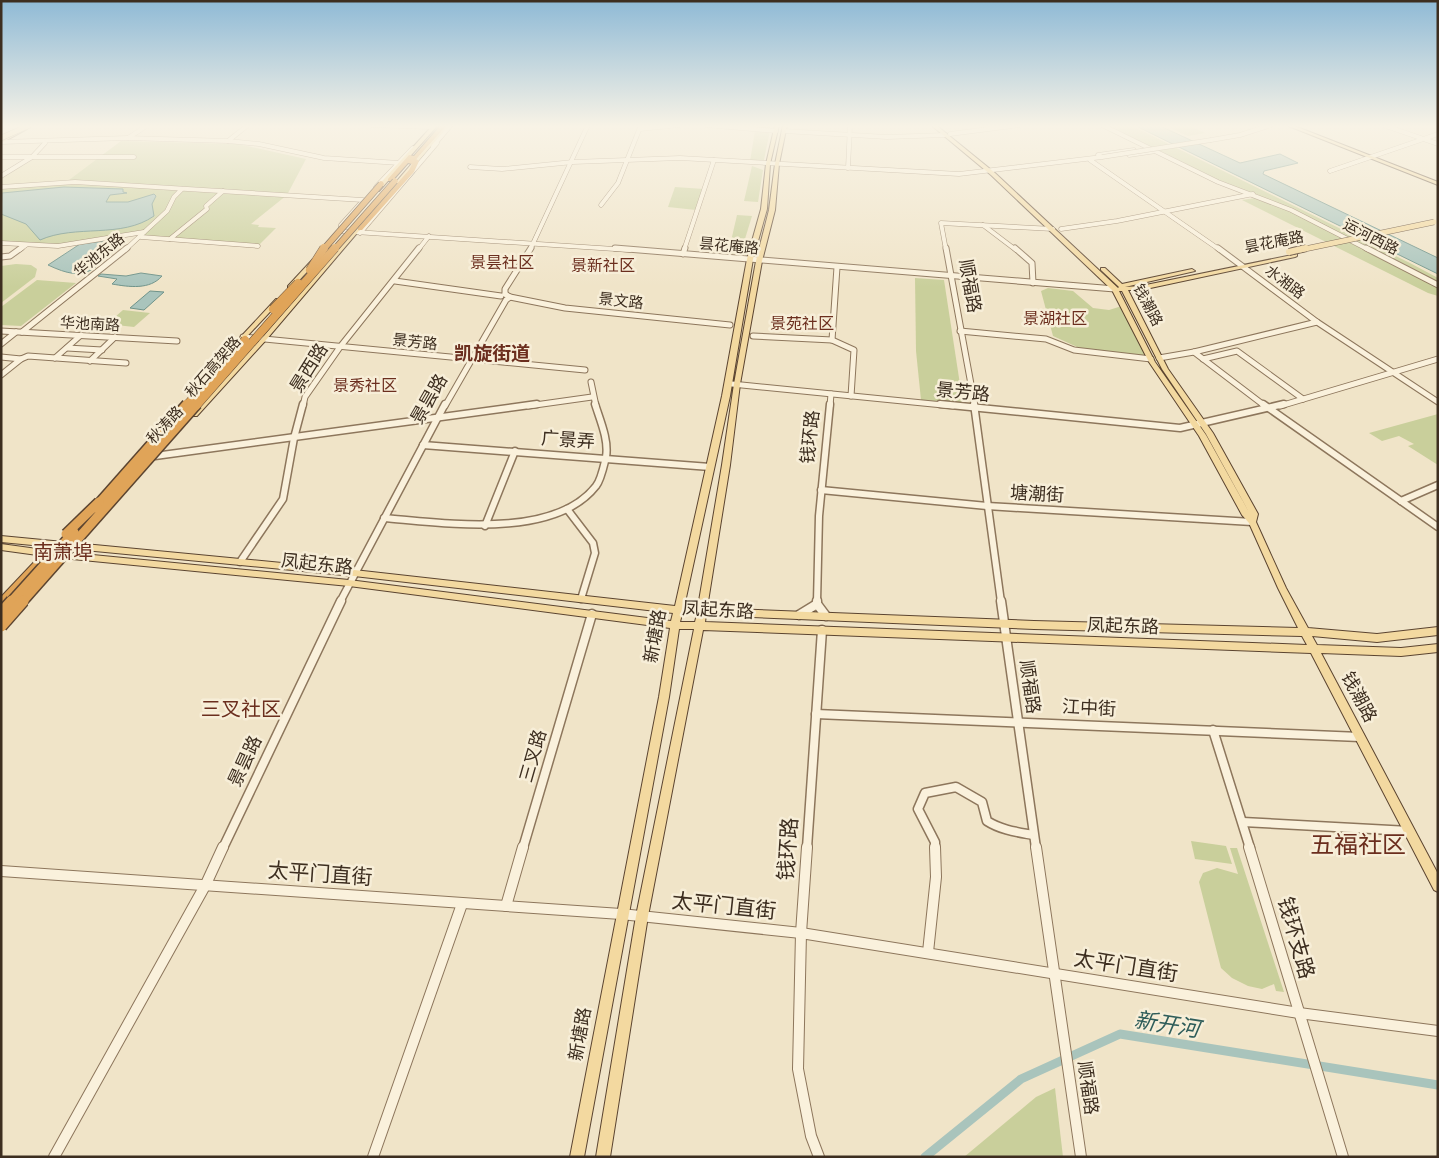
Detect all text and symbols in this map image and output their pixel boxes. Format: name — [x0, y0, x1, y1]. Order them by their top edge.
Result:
street label: 运河西路 — [1339, 214, 1403, 261]
street label: 昙花庵路 — [1242, 225, 1306, 260]
street label: 华池东路 — [69, 228, 130, 283]
street label: 昙花庵路 — [698, 232, 760, 261]
district label: 景昙社区 — [470, 251, 534, 275]
district label: 景新社区 — [571, 254, 635, 278]
street label: 顺福路 — [952, 257, 987, 315]
street label: 水湘路 — [1260, 260, 1310, 305]
street label: 钱潮路 — [1127, 280, 1168, 331]
street label: 景文路 — [597, 288, 645, 315]
district label: 景湖社区 — [1023, 307, 1087, 331]
street label: 华池南路 — [59, 311, 121, 338]
district label: 景苑社区 — [770, 312, 834, 336]
street label: 景芳路 — [391, 329, 439, 356]
street label: 秋石高架路 — [180, 331, 247, 403]
street label: 景西路 — [284, 338, 335, 398]
district label: 凯旋街道 — [454, 340, 530, 369]
street label: 景昙路 — [404, 369, 455, 429]
district label: 景秀社区 — [333, 374, 397, 398]
street label: 景芳路 — [935, 376, 991, 409]
street label: 秋涛路 — [142, 401, 189, 450]
street label: 钱环路 — [794, 409, 827, 465]
street label: 广景弄 — [540, 425, 596, 456]
street label: 塘潮街 — [1009, 480, 1065, 509]
district label: 南萧埠 — [33, 538, 93, 568]
street label: 凤起东路 — [280, 547, 354, 582]
street label: 凤起东路 — [681, 595, 755, 626]
street label: 新塘路 — [638, 607, 673, 665]
street label: 凤起东路 — [1087, 612, 1159, 641]
street label: 顺福路 — [1012, 658, 1047, 716]
street label: 钱潮路 — [1334, 667, 1383, 727]
street label: 江中街 — [1061, 694, 1117, 723]
district label: 三叉社区 — [201, 695, 281, 725]
street label: 三叉路 — [513, 726, 554, 786]
street label: 景昙路 — [222, 731, 269, 791]
street label: 钱环路 — [771, 817, 807, 882]
district label: 五福社区 — [1310, 828, 1406, 864]
street label: 太平门直街 — [266, 855, 373, 895]
street label: 太平门直街 — [670, 886, 778, 928]
street label: 钱环支路 — [1268, 893, 1322, 983]
street label: 太平门直街 — [1071, 943, 1180, 991]
water label: 新开河 — [1132, 1004, 1206, 1048]
street label: 新塘路 — [563, 1005, 598, 1063]
street label: 顺福路 — [1070, 1059, 1105, 1117]

